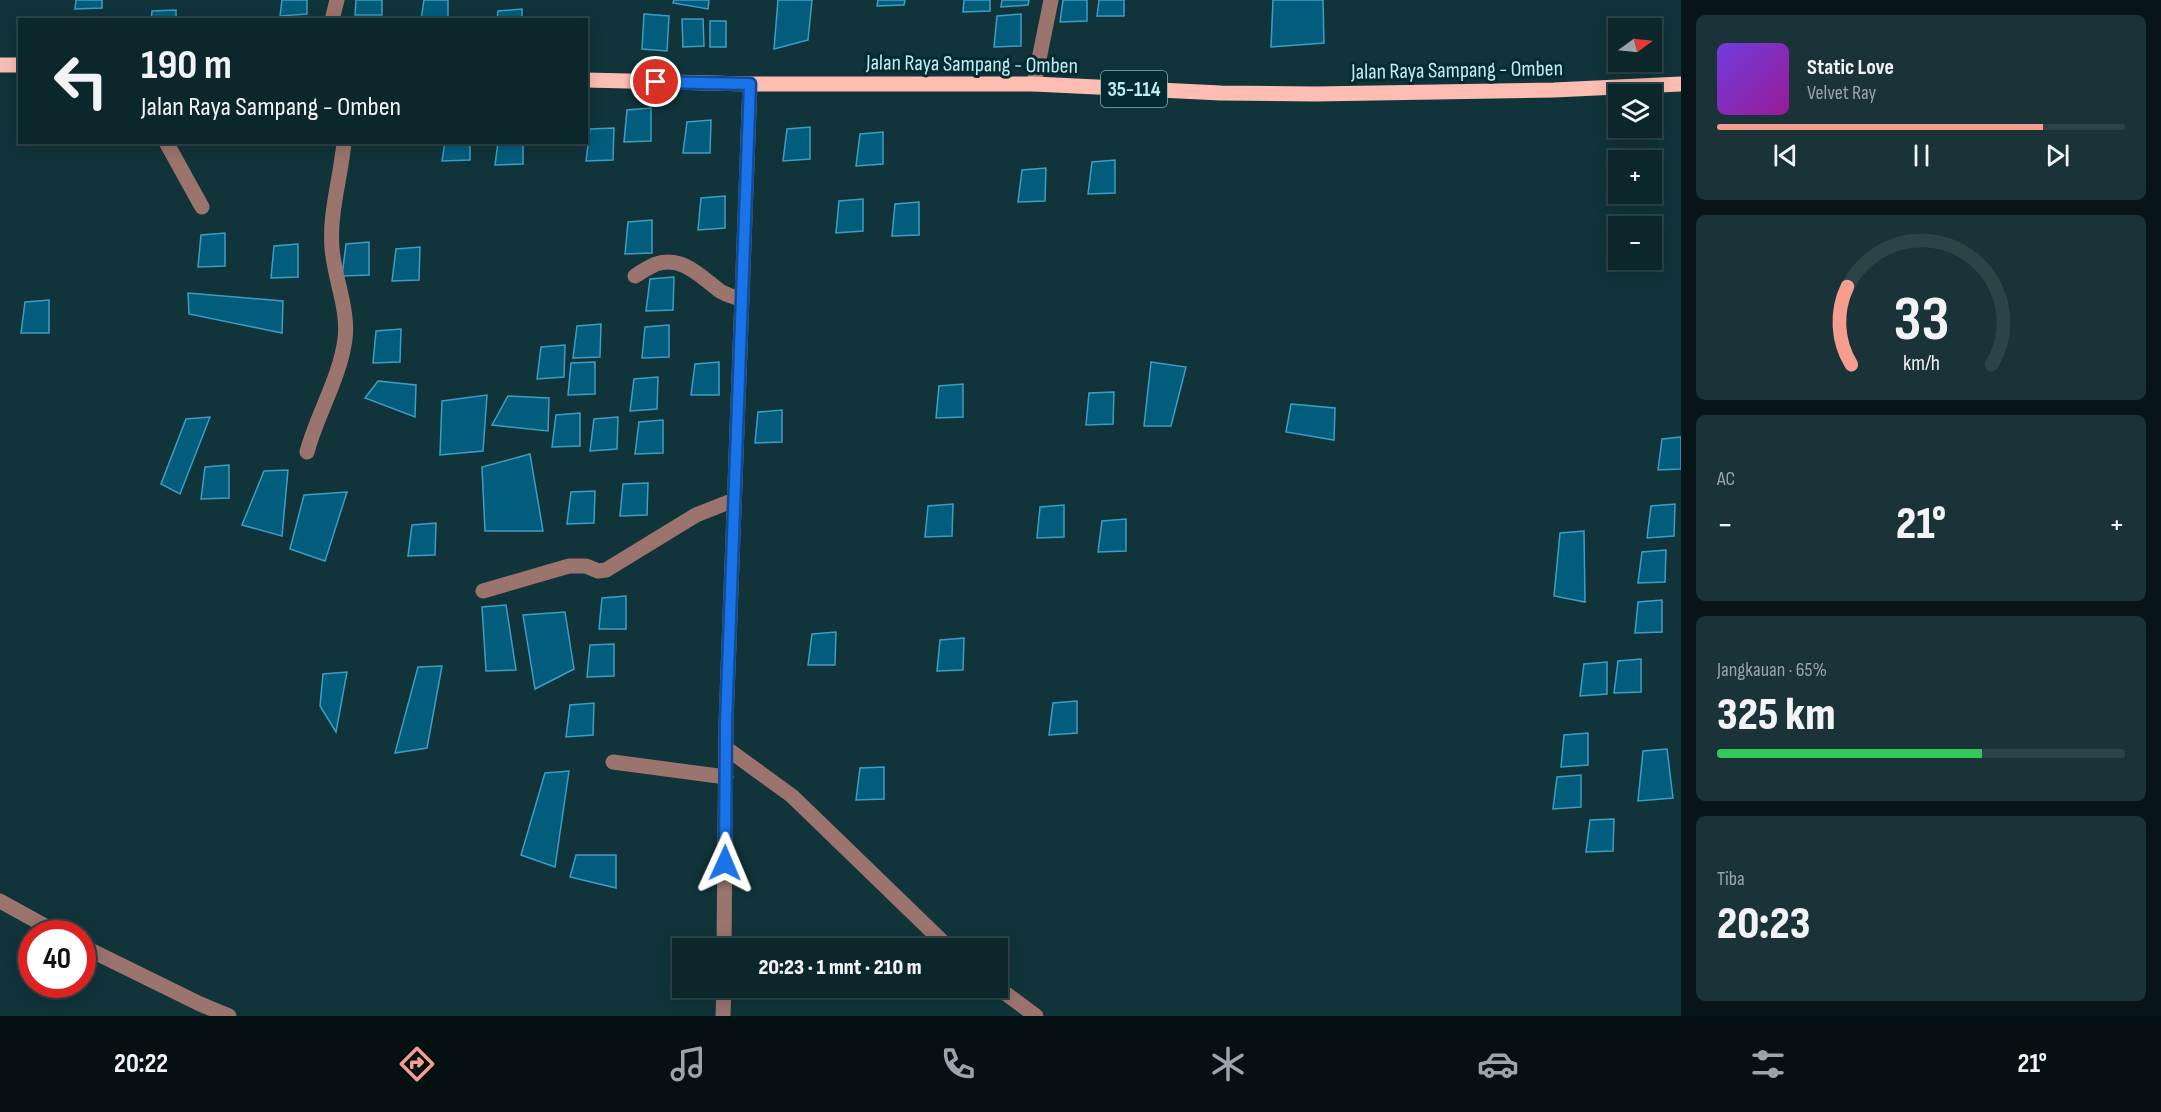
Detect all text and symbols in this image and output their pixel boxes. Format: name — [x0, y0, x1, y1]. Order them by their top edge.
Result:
north arrow — [1608, 18, 1662, 72]
map controls — [1608, 18, 1662, 270]
text: 190 m — [141, 40, 232, 91]
icon: left — [42, 42, 120, 120]
street label: Jalan Raya Sampang - Omben — [865, 49, 1078, 80]
text: Static Love — [1807, 54, 1894, 81]
street label: Jalan Raya Sampang - Omben — [1350, 55, 1563, 86]
pin — [630, 56, 681, 107]
icon: arrive — [639, 65, 672, 98]
road number: 35-114 — [1101, 71, 1167, 107]
text: Velvet Ray — [1807, 81, 1876, 105]
button: layers — [1608, 84, 1662, 138]
text: Jalan Raya Sampang - Omben — [141, 91, 401, 123]
icon: previous — [1769, 139, 1802, 172]
icon: pause — [1905, 139, 1938, 172]
icon: next — [2041, 139, 2074, 172]
button: + — [1608, 150, 1662, 204]
button: − — [1608, 216, 1662, 270]
text: 33 — [1893, 283, 1949, 358]
text: km/h — [1902, 351, 1940, 376]
text: AC — [1717, 467, 1735, 491]
text: 21° — [1896, 497, 1946, 552]
text: − — [1717, 505, 1733, 545]
text: + — [2109, 505, 2125, 545]
text: Jangkauan · 65% — [1717, 658, 1827, 682]
text: 325 km — [1717, 688, 1836, 743]
position arrow — [693, 831, 757, 895]
text: Tiba — [1717, 867, 1745, 891]
text: 20:23 — [1717, 897, 1810, 952]
speed limit sign: 40 — [18, 920, 96, 998]
text: 20:23 · 1 mnt · 210 m — [758, 954, 922, 981]
icon: directions — [396, 1043, 438, 1085]
icon: music — [667, 1043, 709, 1085]
icon: phone — [937, 1043, 979, 1085]
icon: climate — [1207, 1043, 1249, 1085]
icon: car — [1477, 1043, 1519, 1085]
icon: filters — [1747, 1043, 1789, 1085]
text: 20:22 — [114, 1048, 168, 1080]
text: 21° — [2018, 1048, 2047, 1080]

